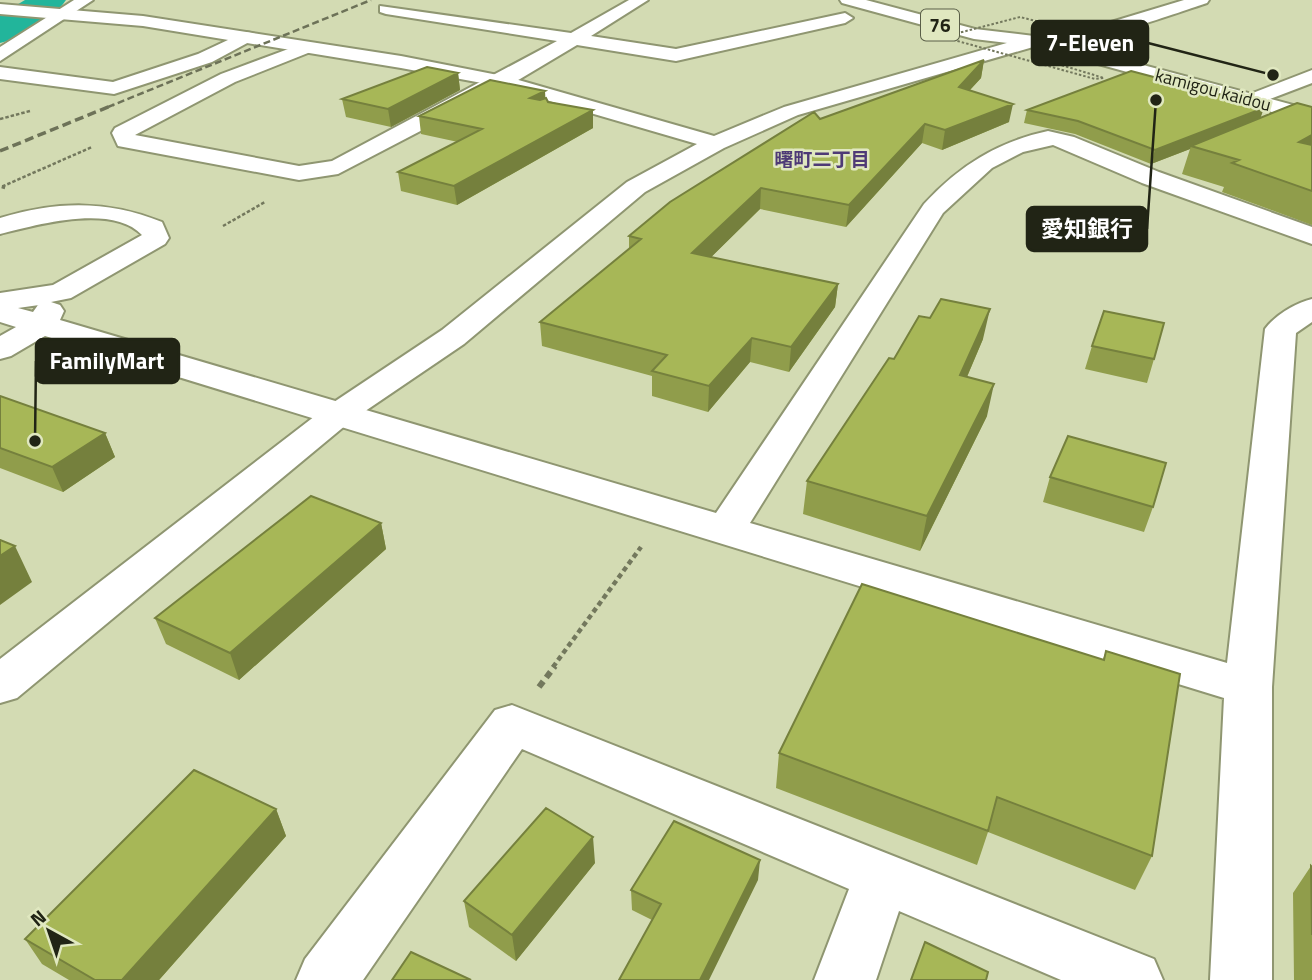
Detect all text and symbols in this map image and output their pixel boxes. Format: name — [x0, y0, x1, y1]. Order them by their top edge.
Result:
road number: 76 — [921, 10, 959, 41]
callout: 7-Eleven — [1032, 21, 1148, 65]
text: 7-Eleven — [1046, 25, 1134, 60]
street label: kamigou kaidou — [1152, 61, 1274, 118]
district label: 曙町二丁目 — [774, 144, 870, 173]
callout: 愛知銀行 — [1027, 207, 1147, 251]
text: 愛知銀行 — [1041, 211, 1133, 246]
callout: FamilyMart — [36, 339, 179, 383]
text: FamilyMart — [50, 343, 164, 378]
north arrow — [14, 896, 84, 966]
text: N — [23, 902, 52, 933]

